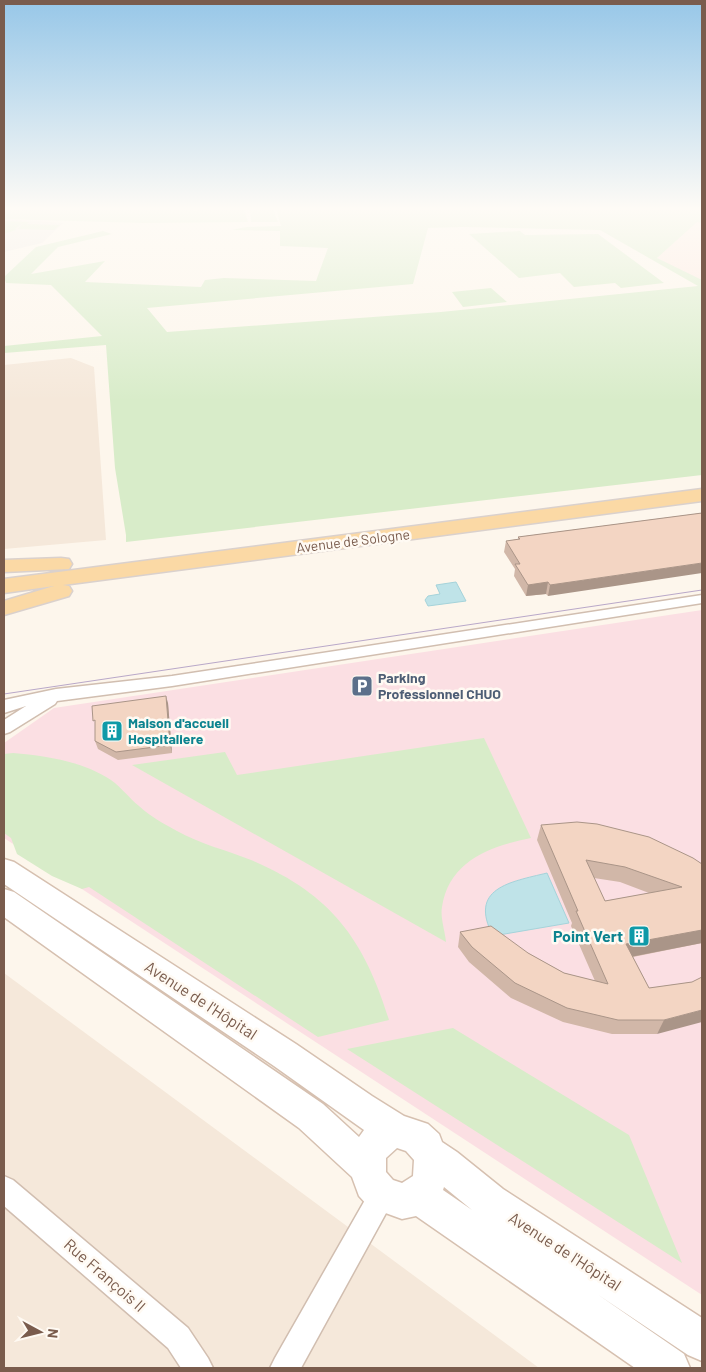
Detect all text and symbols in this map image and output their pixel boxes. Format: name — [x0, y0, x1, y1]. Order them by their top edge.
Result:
street label: Avenue de Sologne — [295, 525, 411, 556]
place label: Parking Professionnel CHUO — [378, 669, 501, 702]
parking icon: Parking Professionnel CHUO — [350, 674, 374, 698]
place label: Maison d'accueil Hospitaliere — [128, 714, 229, 747]
building icon: Maison d'accueil Hospitaliere — [100, 719, 124, 743]
building icon: Point Vert — [627, 924, 651, 948]
place label: Point Vert — [553, 926, 623, 945]
street label: Avenue de l'Hôpital — [142, 956, 261, 1043]
street label: Avenue de l'Hôpital — [506, 1207, 625, 1294]
street label: Rue François II — [61, 1234, 150, 1315]
north arrow — [15, 1307, 65, 1357]
text: N — [44, 1328, 62, 1339]

